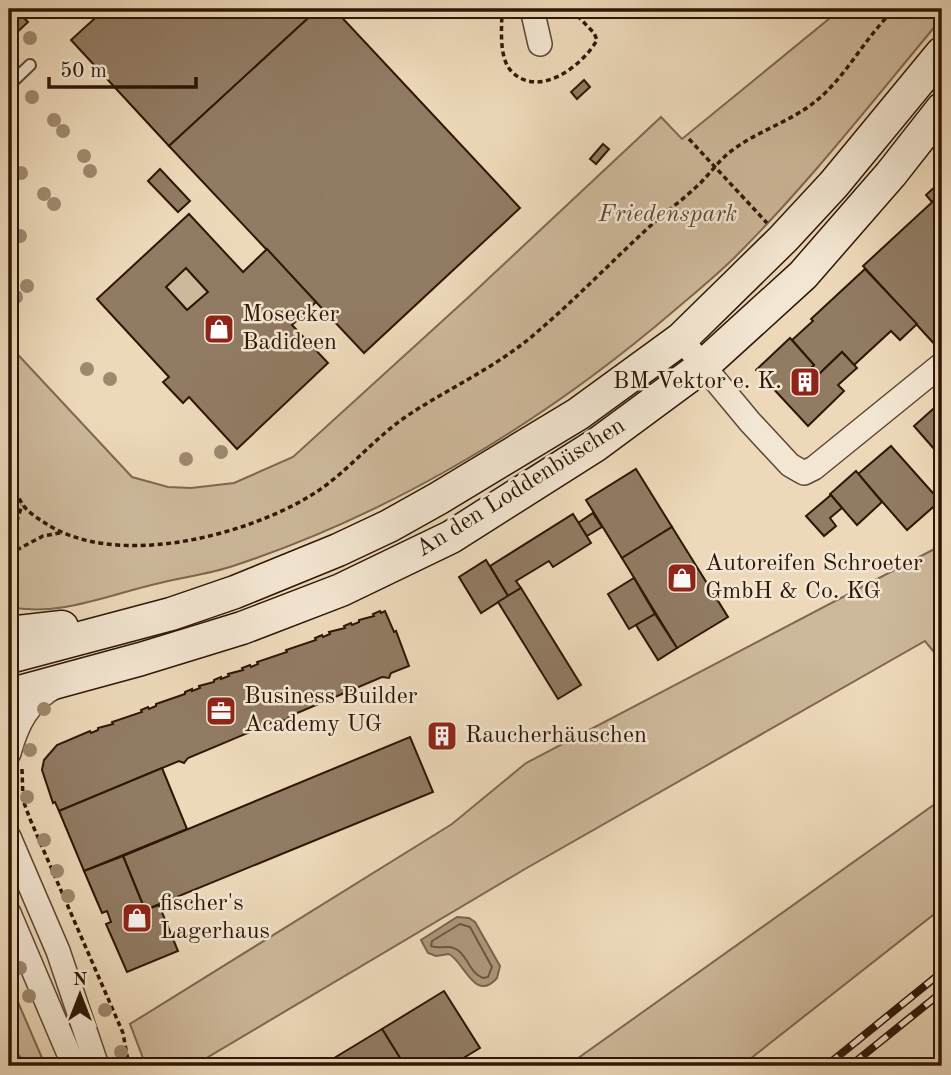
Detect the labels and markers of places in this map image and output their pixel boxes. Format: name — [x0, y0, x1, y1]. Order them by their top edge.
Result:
place label: Mosecker Badideen — [242, 303, 339, 355]
shop icon: Mosecker Badideen — [202, 312, 236, 346]
building icon: BM Vektor e. K. — [788, 365, 822, 399]
place label: BM Vektor e. K. — [613, 370, 782, 394]
place label: Autoreifen Schroeter GmbH & Co. KG — [705, 552, 923, 604]
shop icon: Autoreifen Schroeter GmbH & Co. KG — [665, 561, 699, 595]
place label: Business Builder Academy UG — [244, 685, 418, 737]
office icon: Business Builder Academy UG — [204, 694, 238, 728]
building icon: Raucherhäuschen — [425, 719, 459, 753]
place label: Raucherhäuschen — [465, 724, 647, 748]
place label: fischer's Lagerhaus — [160, 892, 270, 944]
shop icon: fischer's Lagerhaus — [120, 901, 154, 935]

